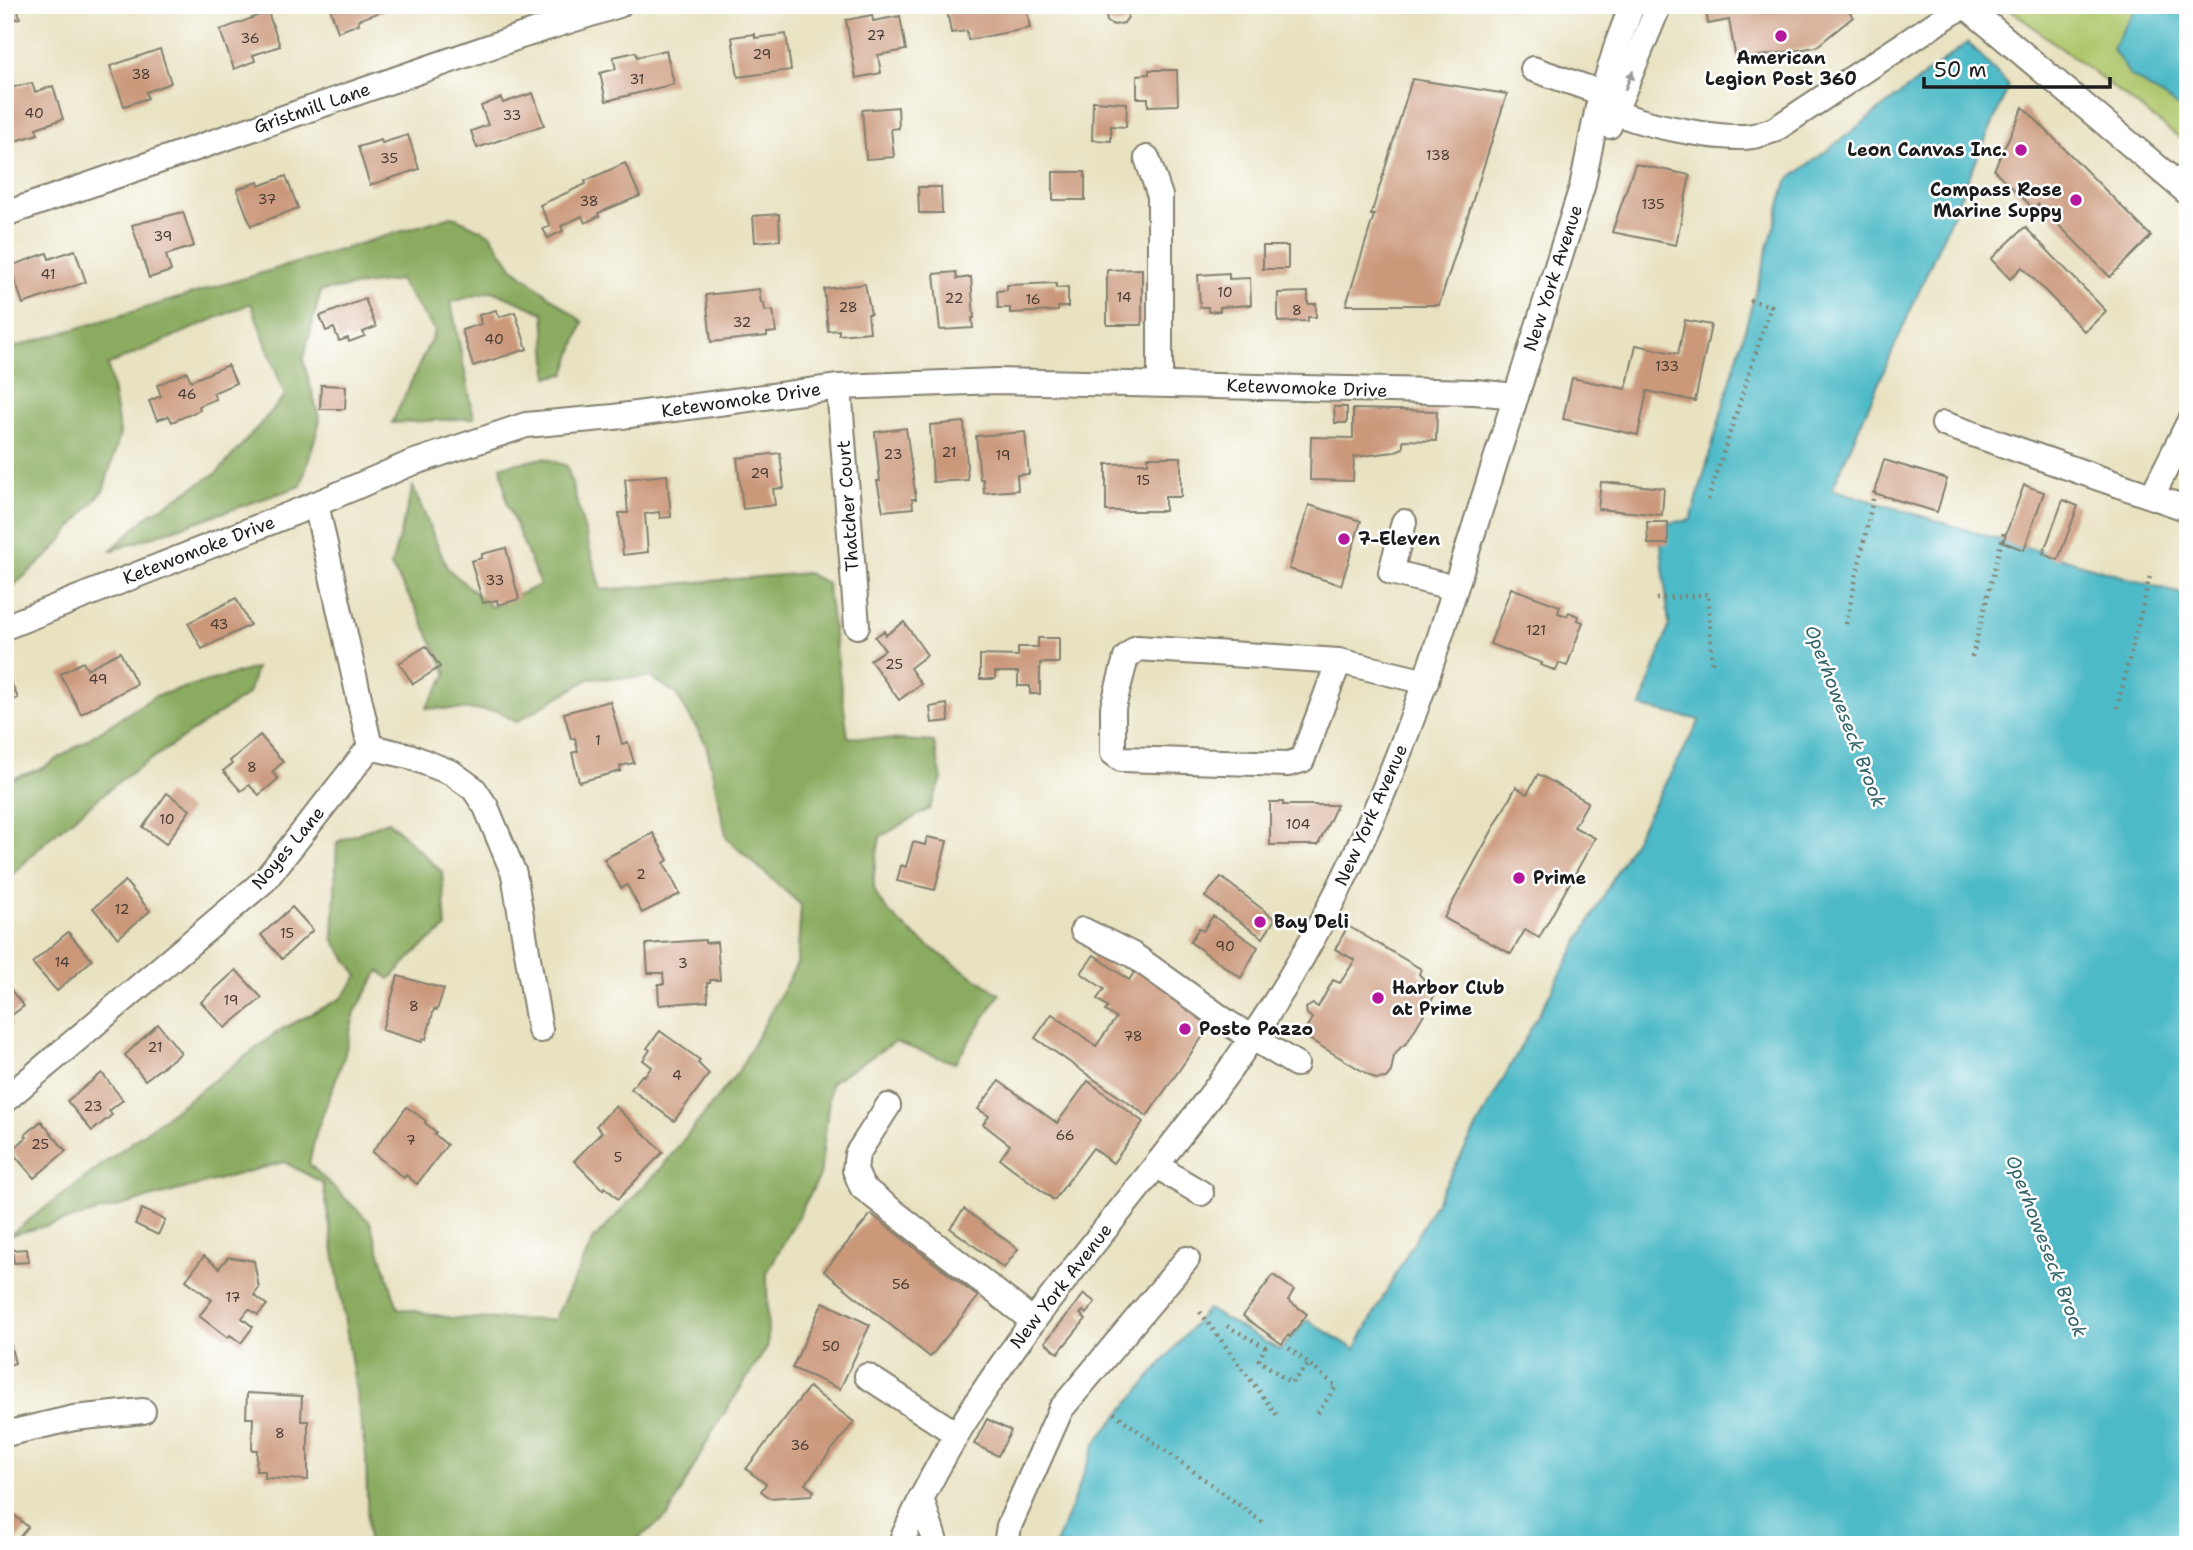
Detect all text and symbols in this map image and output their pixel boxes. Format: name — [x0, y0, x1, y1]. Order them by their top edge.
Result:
house number: 27 — [867, 26, 885, 44]
marker: American Legion Post 360 — [1773, 28, 1789, 44]
house number: 36 — [240, 29, 260, 47]
house number: 29 — [753, 45, 771, 63]
place label: American Legion Post 360 — [1705, 46, 1857, 91]
scale bar — [1924, 46, 2109, 90]
text: 50 m — [1934, 56, 1987, 84]
house number: 38 — [131, 65, 151, 83]
one-way arrow — [1624, 69, 1635, 90]
house number: 31 — [630, 70, 644, 88]
street label: Gristmill Lane — [251, 77, 373, 139]
house number: 40 — [24, 104, 44, 122]
house number: 33 — [503, 106, 521, 124]
place label: Leon Canvas Inc. — [1847, 138, 2007, 162]
marker: Leon Canvas Inc. — [2013, 142, 2029, 158]
house number: 138 — [1426, 146, 1450, 164]
house number: 35 — [380, 149, 398, 167]
place label: Compass Rose Marine Suppy — [1930, 178, 2062, 223]
house number: 37 — [258, 190, 276, 208]
house number: 38 — [579, 192, 599, 210]
marker: Compass Rose Marine Suppy — [2068, 192, 2084, 208]
house number: 135 — [1641, 195, 1665, 213]
street label: New York Avenue — [1518, 202, 1588, 354]
house number: 39 — [154, 227, 172, 245]
house number: 41 — [41, 265, 55, 283]
house number: 10 — [1217, 283, 1233, 301]
house number: 14 — [1116, 288, 1132, 306]
house number: 22 — [945, 289, 963, 307]
house number: 16 — [1025, 290, 1041, 308]
house number: 28 — [838, 298, 858, 316]
house number: 8 — [1292, 301, 1302, 319]
house number: 32 — [733, 313, 751, 331]
house number: 40 — [484, 330, 504, 348]
house number: 133 — [1655, 357, 1679, 375]
street label: Ketewomoke Drive — [1226, 373, 1388, 403]
street label: Ketewomoke Drive — [660, 377, 822, 423]
house number: 46 — [177, 385, 197, 403]
street label: Thatcher Court — [831, 439, 865, 572]
house number: 21 — [942, 443, 956, 461]
house number: 23 — [884, 445, 902, 463]
house number: 19 — [995, 446, 1011, 464]
house number: 29 — [751, 464, 769, 482]
house number: 15 — [1136, 471, 1150, 489]
street label: Ketewomoke Drive — [120, 510, 278, 590]
place label: 7-Eleven — [1358, 527, 1440, 551]
marker: 7-Eleven — [1336, 531, 1352, 547]
house number: 33 — [486, 571, 504, 589]
house number: 43 — [210, 615, 228, 633]
house number: 121 — [1526, 621, 1546, 639]
water label: Operhoweseck Brook — [1799, 621, 1892, 811]
house number: 25 — [885, 655, 903, 673]
house number: 49 — [89, 670, 108, 688]
house number: 1 — [595, 731, 601, 749]
street label: New York Avenue — [1329, 740, 1413, 890]
house number: 8 — [247, 758, 257, 776]
street label: Noyes Lane — [246, 801, 330, 895]
house number: 10 — [159, 810, 175, 828]
house number: 104 — [1286, 815, 1311, 833]
house number: 2 — [636, 865, 646, 883]
place label: Prime — [1533, 866, 1586, 890]
marker: Prime — [1511, 870, 1527, 886]
house number: 12 — [115, 900, 129, 918]
place label: Bay Deli — [1274, 910, 1349, 934]
marker: Bay Deli — [1252, 914, 1268, 930]
house number: 15 — [280, 924, 294, 942]
house number: 90 — [1215, 937, 1235, 955]
house number: 14 — [54, 953, 70, 971]
house number: 3 — [678, 954, 688, 972]
place label: Harbor Club at Prime — [1392, 976, 1504, 1021]
marker: Harbor Club at Prime — [1370, 990, 1386, 1006]
house number: 19 — [223, 991, 239, 1009]
house number: 8 — [409, 997, 419, 1015]
place label: Posto Pazzo — [1199, 1017, 1313, 1041]
marker: Posto Pazzo — [1177, 1021, 1193, 1037]
house number: 78 — [1123, 1027, 1143, 1045]
house number: 21 — [148, 1038, 162, 1056]
house number: 4 — [672, 1066, 682, 1084]
house number: 23 — [84, 1097, 102, 1115]
house number: 66 — [1055, 1126, 1075, 1144]
house number: 7 — [406, 1131, 416, 1149]
house number: 25 — [31, 1135, 49, 1153]
house number: 5 — [614, 1148, 622, 1166]
water label: Operhoweseck Brook — [2000, 1151, 2093, 1341]
street label: New York Avenue — [1005, 1218, 1117, 1354]
house number: 56 — [892, 1275, 910, 1293]
house number: 17 — [226, 1288, 240, 1306]
house number: 50 — [822, 1337, 840, 1355]
house number: 8 — [275, 1424, 285, 1442]
house number: 36 — [790, 1436, 810, 1454]

